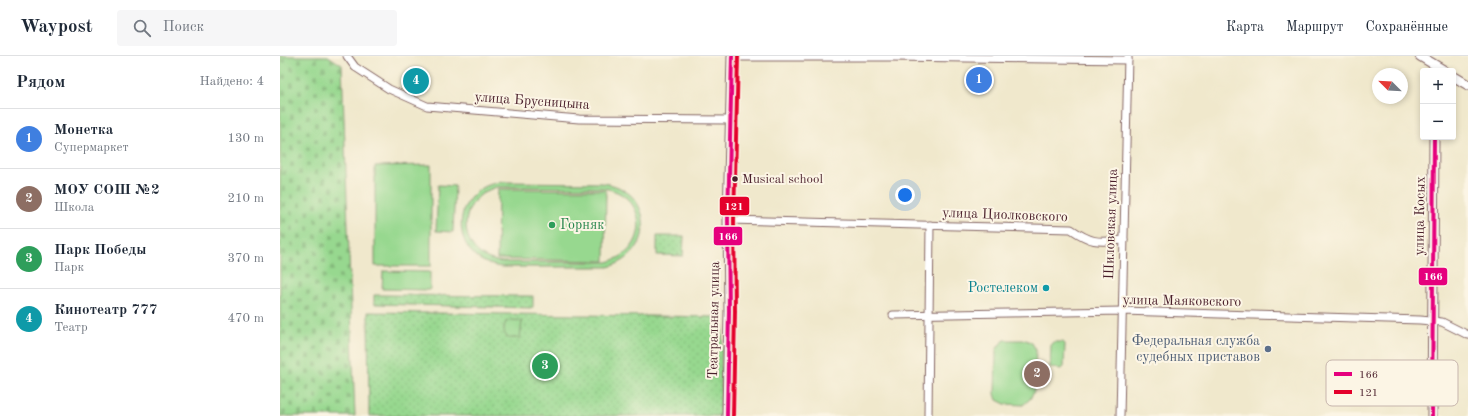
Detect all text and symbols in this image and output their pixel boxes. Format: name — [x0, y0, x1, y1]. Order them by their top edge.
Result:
search box — [117, 10, 397, 46]
icon: search — [131, 17, 153, 39]
text: Waypost — [20, 18, 93, 37]
text: Поиск — [163, 20, 204, 35]
text: Карта — [1226, 20, 1264, 34]
text: Маршрут — [1286, 20, 1343, 34]
text: Сохранённые — [1365, 20, 1448, 34]
pin: 1 — [966, 65, 992, 95]
pin: 4 — [403, 66, 429, 96]
north arrow — [1372, 68, 1408, 104]
map controls — [1420, 68, 1456, 140]
button: + — [1420, 68, 1456, 104]
text: Рядом — [16, 74, 65, 91]
text: Найдено: 4 — [200, 75, 264, 88]
street label: улица Брусницына — [474, 90, 590, 112]
button: − — [1420, 104, 1456, 140]
text: Монетка — [54, 123, 113, 138]
text: 1 — [25, 132, 33, 145]
text: 130 m — [227, 132, 264, 145]
text: Супермаркет — [54, 141, 129, 154]
street label: Шиловская улица — [1102, 168, 1120, 280]
place label: Musical school — [742, 173, 824, 186]
marker: Musical school — [730, 174, 740, 184]
street label: улица Косых — [1412, 176, 1428, 256]
text: МОУ СОШ №2 — [54, 183, 160, 198]
your location — [895, 185, 915, 205]
text: 2 — [25, 192, 33, 205]
text: 210 m — [227, 192, 264, 205]
line badge: 121 — [719, 196, 750, 216]
text: Школа — [54, 201, 94, 214]
text: 121 — [724, 202, 744, 213]
street label: улица Циолковского — [942, 206, 1068, 224]
place label: Горняк — [560, 218, 604, 232]
marker: Горняк — [547, 220, 557, 230]
line badge: 166 — [713, 226, 743, 246]
text: 166 — [718, 232, 738, 243]
text: Парк Победы — [54, 243, 147, 258]
text: 3 — [25, 252, 33, 265]
text: 370 m — [227, 252, 264, 265]
text: Парк — [54, 261, 84, 274]
street label: Театральная улица — [706, 261, 722, 379]
line badge: 166 — [1418, 267, 1448, 286]
text: 166 — [1423, 272, 1443, 283]
place label: Ростелеком — [968, 281, 1038, 295]
marker: Ростелеком — [1041, 283, 1051, 293]
street label: улица Маяковского — [1123, 293, 1242, 309]
text: Кинотеатр 777 — [54, 303, 157, 318]
text: 4 — [25, 312, 33, 325]
text: 470 m — [227, 312, 264, 325]
text: Театр — [54, 321, 88, 334]
place label: Федеральная служба судебных приставов — [1132, 334, 1260, 364]
marker: Федеральная служба судебных приставов — [1263, 344, 1273, 354]
pin: 3 — [532, 351, 558, 381]
pin: 2 — [1024, 359, 1050, 389]
legend — [1326, 360, 1458, 406]
text: 166 — [1359, 370, 1378, 381]
text: 121 — [1359, 388, 1378, 399]

